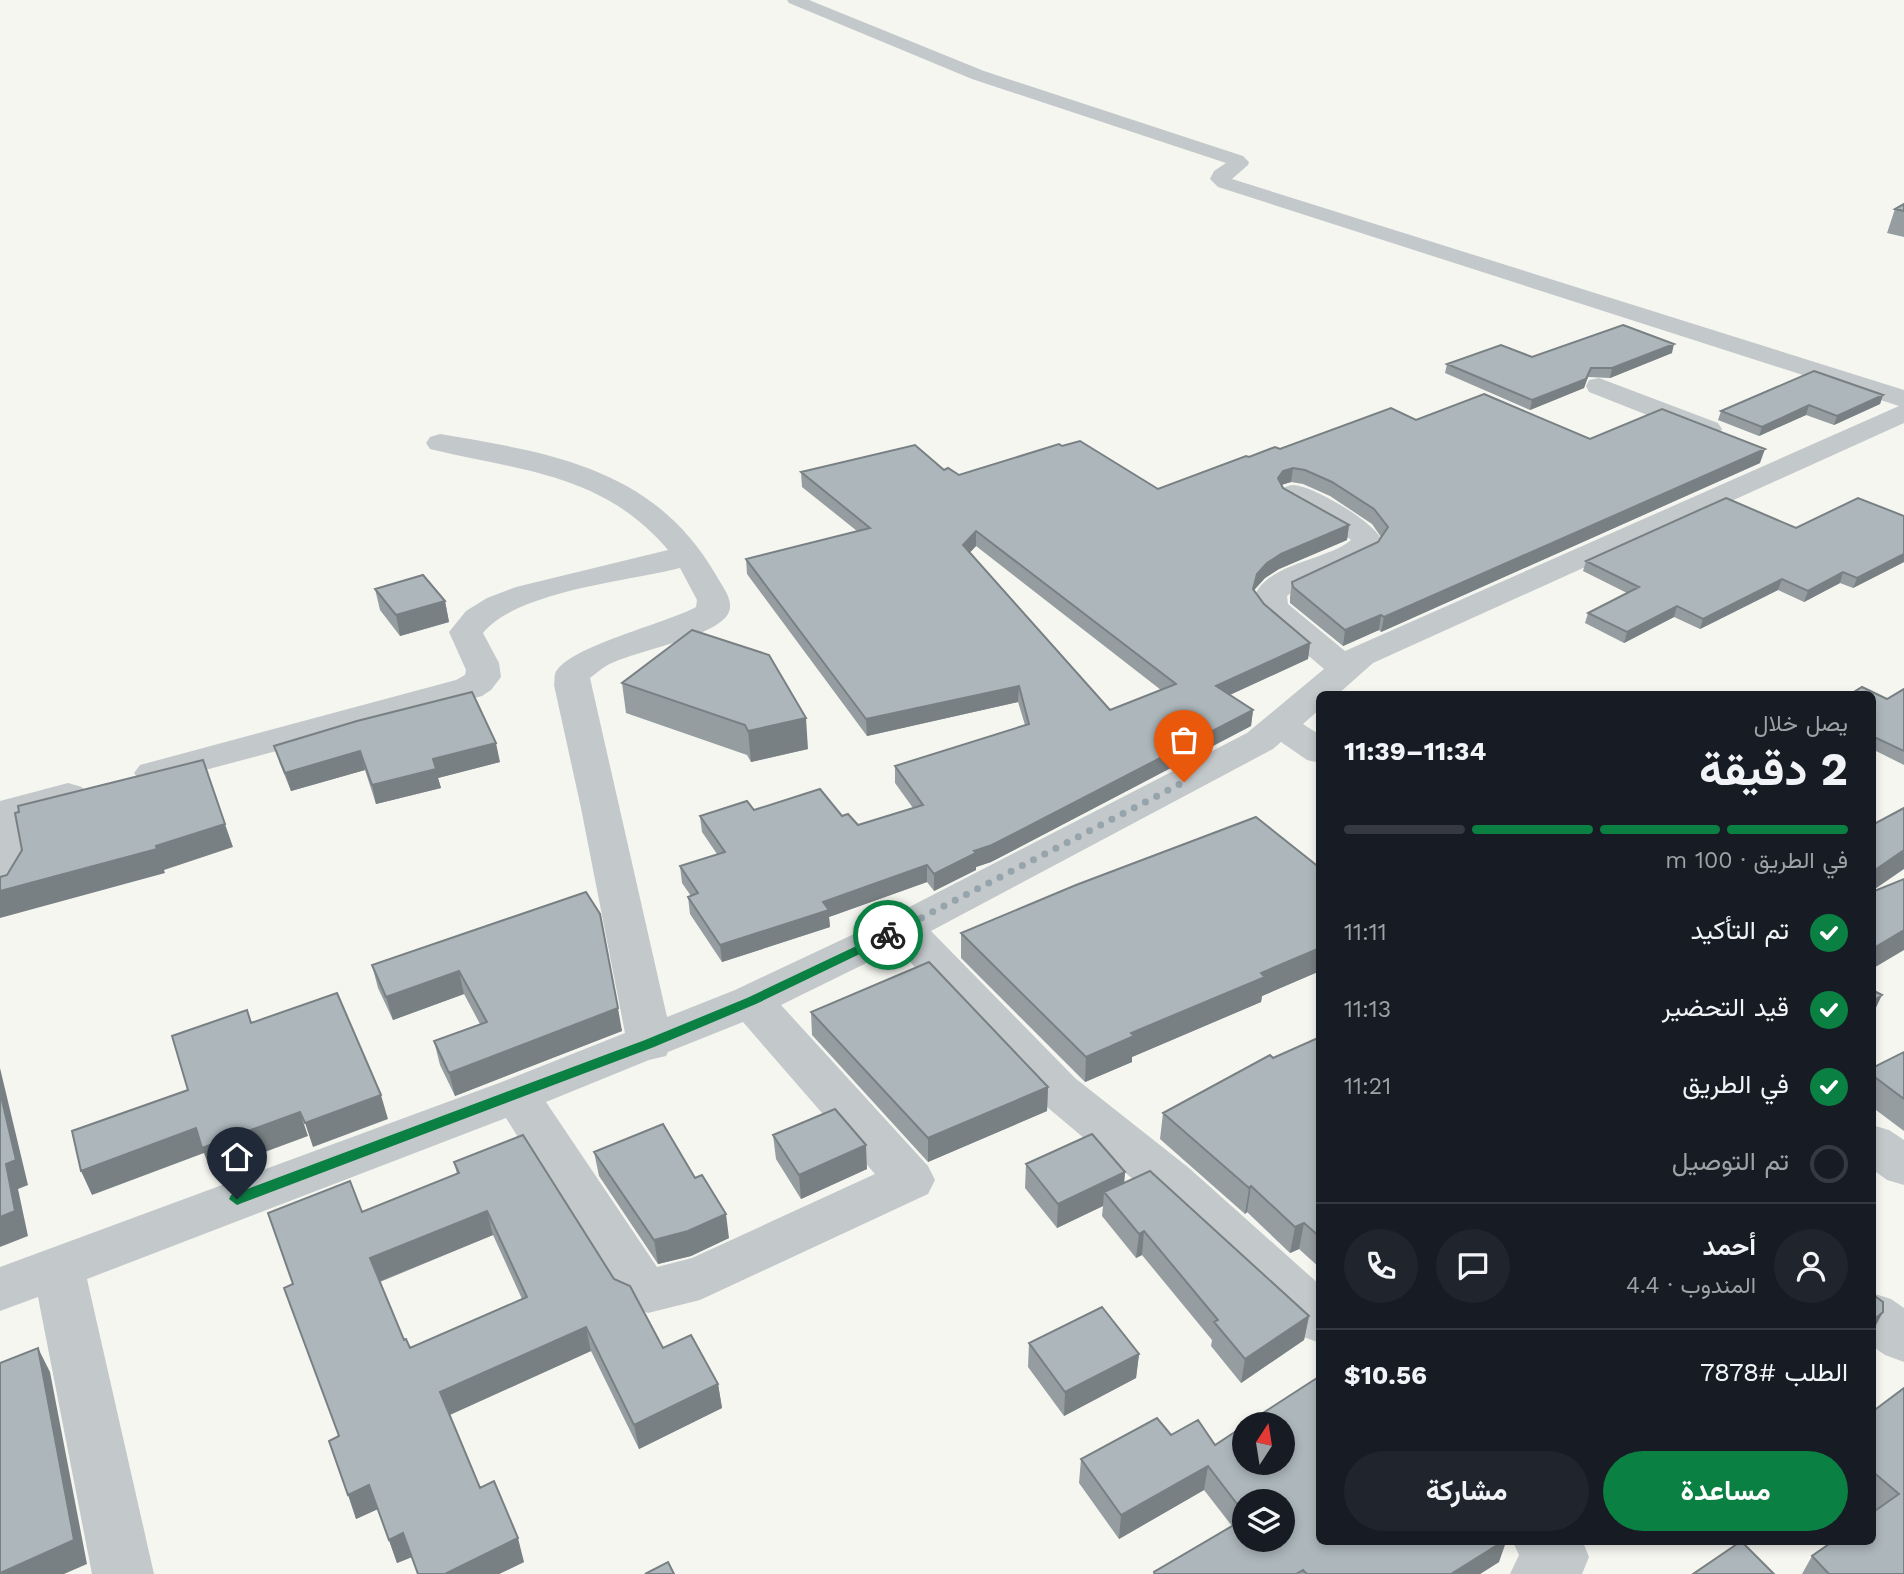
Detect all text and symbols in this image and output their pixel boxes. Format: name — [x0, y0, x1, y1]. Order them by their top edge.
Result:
pin — [1154, 710, 1214, 782]
text: يصل خلال — [1754, 710, 1848, 737]
icon: bag — [1165, 721, 1203, 759]
text: 11:34–11:39 — [1344, 736, 1486, 766]
text: 2 دقيقة — [1699, 742, 1848, 796]
text: في الطريق · 100 m — [1665, 847, 1848, 874]
courier — [853, 900, 923, 970]
icon: check — [1810, 914, 1848, 952]
text: تم التأكيد — [1691, 915, 1789, 945]
icon: bike — [869, 916, 907, 954]
text: 11:11 — [1344, 919, 1387, 946]
icon: check — [1810, 991, 1848, 1029]
text: قيد التحضير — [1662, 992, 1789, 1022]
text: 11:13 — [1344, 996, 1391, 1023]
icon: check — [1810, 1068, 1848, 1106]
text: في الطريق — [1682, 1069, 1789, 1099]
text: 11:21 — [1344, 1073, 1391, 1100]
pin — [207, 1127, 267, 1199]
icon: home — [218, 1138, 256, 1176]
text: تم التوصيل — [1672, 1146, 1789, 1176]
button: phone — [1344, 1229, 1418, 1303]
button: chat — [1436, 1229, 1510, 1303]
button: person — [1774, 1229, 1848, 1303]
text: أحمد — [1703, 1231, 1756, 1261]
text: المندوب · 4.4 — [1626, 1272, 1756, 1299]
text: الطلب #7878 — [1700, 1357, 1848, 1387]
text: $10.56 — [1344, 1360, 1427, 1390]
north arrow — [1232, 1412, 1295, 1475]
map controls — [1232, 1412, 1295, 1552]
button: مشاركة — [1344, 1451, 1589, 1531]
button: مساعدة — [1603, 1451, 1848, 1531]
button: layers — [1232, 1489, 1295, 1552]

